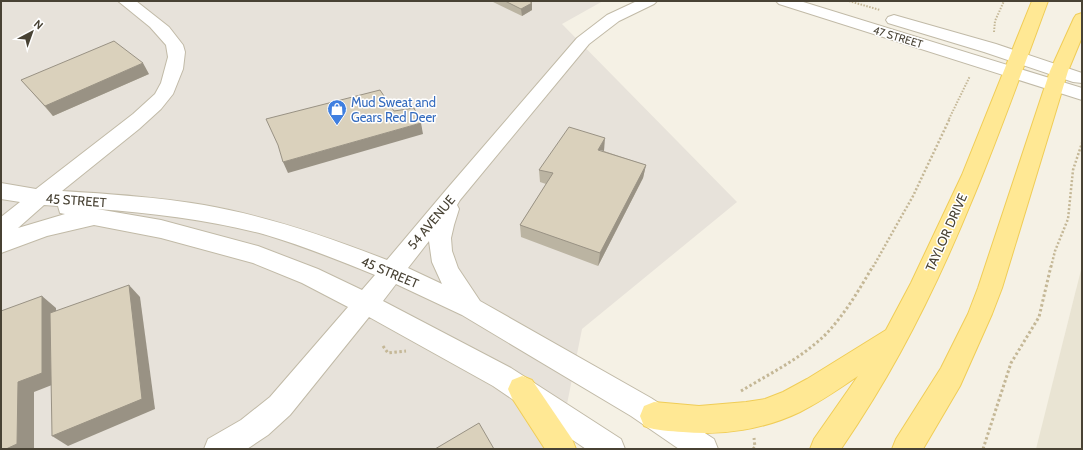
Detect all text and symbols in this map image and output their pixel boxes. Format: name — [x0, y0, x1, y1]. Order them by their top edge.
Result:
north arrow — [12, 12, 52, 52]
text: N — [31, 17, 46, 32]
street label: 47 STREET — [871, 23, 925, 51]
place label: Mud Sweat and Gears Red Deer — [351, 94, 437, 125]
shop icon: Mud Sweat and Gears Red Deer — [326, 98, 348, 126]
street label: 45 STREET — [45, 190, 107, 210]
street label: TAYLOR DRIVE — [922, 191, 970, 273]
street label: 54 AVENUE — [404, 192, 458, 252]
street label: 45 STREET — [359, 253, 421, 291]

